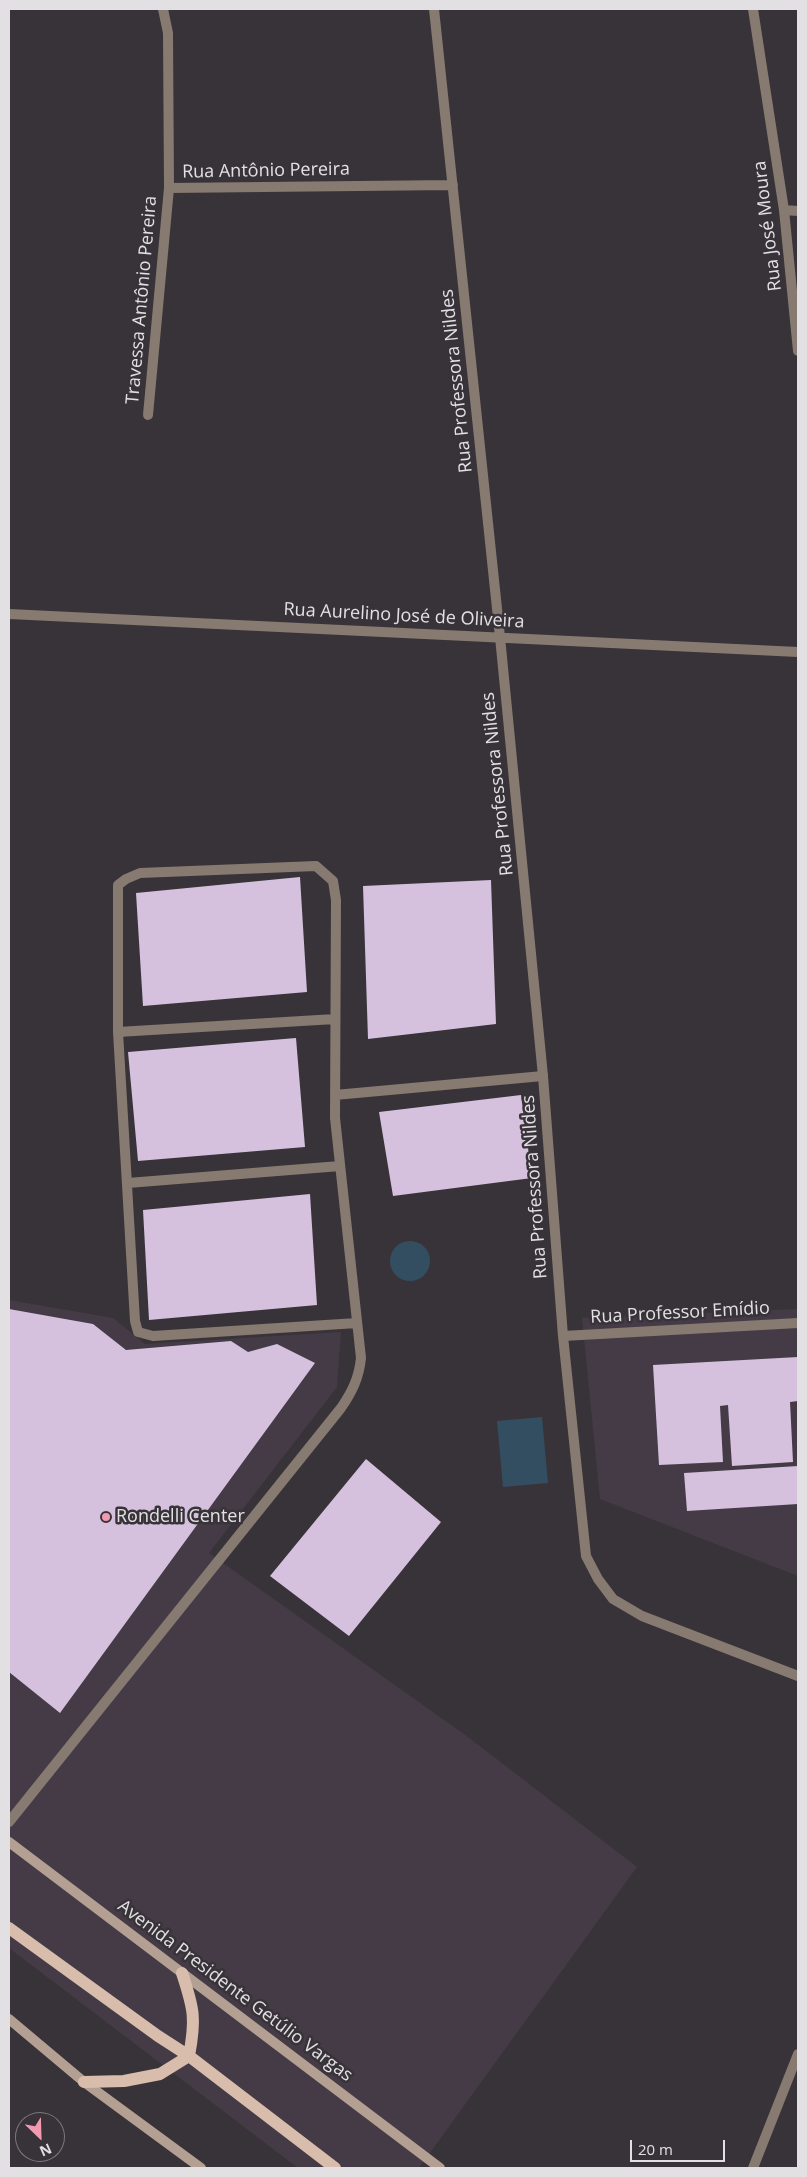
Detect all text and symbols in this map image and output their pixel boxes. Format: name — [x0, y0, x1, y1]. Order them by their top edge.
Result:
street label: Rua Antônio Pereira — [182, 159, 350, 183]
street label: Rua José Moura — [749, 160, 787, 292]
street label: Travessa Antônio Pereira — [122, 195, 162, 405]
street label: Rua Professora Nildes — [437, 288, 477, 474]
street label: Rua Aurelino José de Oliveira — [283, 599, 525, 633]
street label: Rua Professora Nildes — [478, 691, 518, 877]
street label: Rua Professora Nildes — [518, 1094, 552, 1280]
street label: Rua Professor Emídio — [590, 1298, 770, 1328]
place label: Rondelli Center — [116, 1506, 245, 1528]
marker: Rondelli Center — [100, 1511, 112, 1523]
street label: Avenida Presidente Getúlio Vargas — [113, 1896, 357, 2086]
north arrow — [15, 2112, 65, 2162]
scale bar — [632, 2130, 727, 2162]
text: N — [37, 2139, 55, 2161]
text: 20 m — [638, 2139, 673, 2159]

